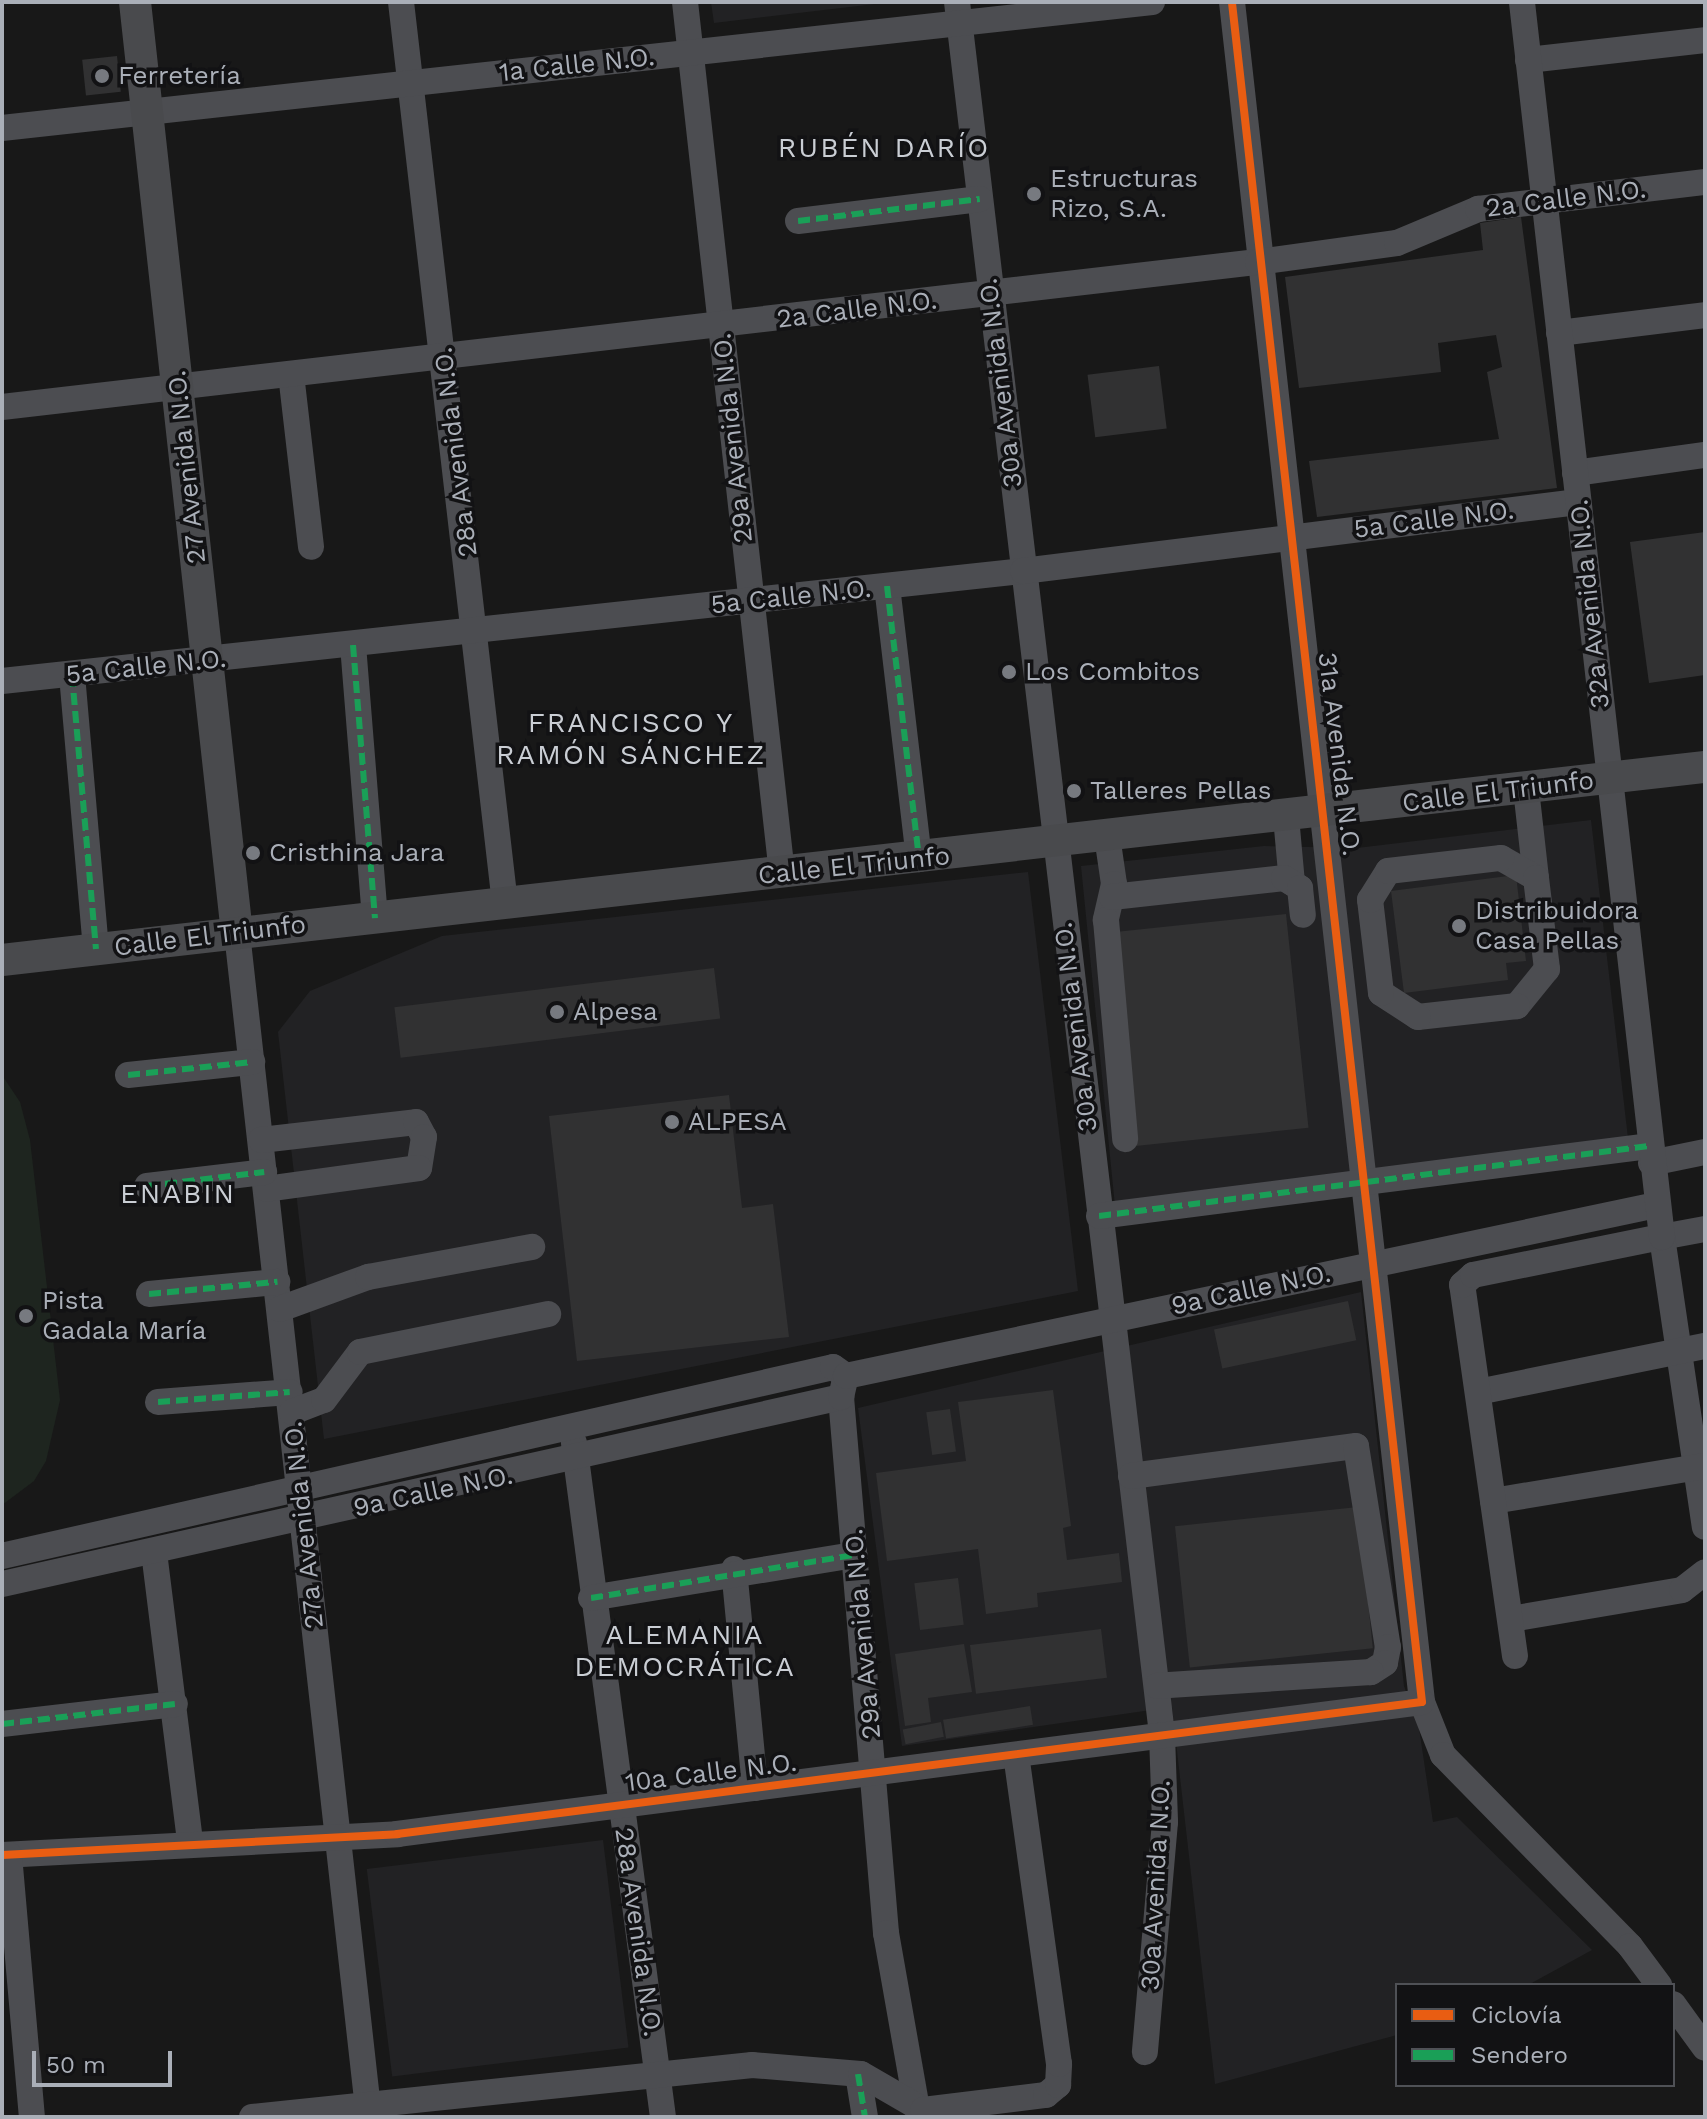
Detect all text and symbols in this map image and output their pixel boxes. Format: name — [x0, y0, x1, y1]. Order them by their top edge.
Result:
street label: 1a Calle N.O. — [497, 41, 657, 89]
place label: Ferretería — [118, 60, 241, 92]
marker: Ferretería — [93, 67, 111, 85]
district label: RUBÉN DARÍO — [778, 131, 990, 165]
place label: Estructuras Rizo, S.A. — [1050, 163, 1198, 224]
street label: 2a Calle N.O. — [1484, 174, 1648, 224]
marker: Estructuras Rizo, S.A. — [1025, 185, 1043, 203]
street label: 30a Avenida N.O. — [973, 275, 1029, 491]
street label: 2a Calle N.O. — [775, 285, 939, 335]
street label: 29a Avenida N.O. — [706, 330, 760, 546]
street label: 28a Avenida N.O. — [428, 344, 484, 560]
street label: 27 Avenida N.O. — [161, 368, 213, 566]
street label: 5a Calle N.O. — [1352, 495, 1516, 545]
street label: 32a Avenida N.O. — [1563, 497, 1617, 711]
street label: 5a Calle N.O. — [709, 573, 873, 621]
street label: 5a Calle N.O. — [64, 643, 228, 691]
street label: 31a Avenida N.O. — [1311, 649, 1367, 859]
place label: Los Combitos — [1025, 656, 1200, 688]
marker: Los Combitos — [1000, 663, 1018, 681]
district label: FRANCISCO Y RAMÓN SÁNCHEZ — [496, 706, 766, 772]
street label: Calle El Triunfo — [1400, 765, 1596, 819]
place label: Talleres Pellas — [1090, 775, 1271, 807]
marker: Talleres Pellas — [1065, 782, 1083, 800]
place label: Cristhina Jara — [269, 837, 446, 869]
street label: Calle El Triunfo — [756, 840, 952, 892]
marker: Cristhina Jara — [244, 844, 262, 862]
place label: Distribuidora Casa Pellas — [1475, 895, 1639, 956]
street label: Calle El Triunfo — [112, 909, 308, 963]
marker: Distribuidora Casa Pellas — [1450, 917, 1468, 935]
street label: 30a Avenida N.O. — [1048, 919, 1104, 1135]
place label: Alpesa — [573, 996, 658, 1028]
marker: Alpesa — [548, 1003, 566, 1021]
place label: ALPESA — [688, 1106, 787, 1138]
marker: ALPESA — [663, 1113, 681, 1131]
district label: ENABIN — [120, 1177, 236, 1211]
street label: 9a Calle N.O. — [1168, 1258, 1334, 1322]
place label: Pista Gadala María — [42, 1285, 207, 1346]
marker: Pista Gadala María — [17, 1307, 35, 1325]
street label: 27a Avenida N.O. — [277, 1419, 331, 1631]
street label: 9a Calle N.O. — [350, 1460, 516, 1524]
street label: 29a Avenida N.O. — [838, 1526, 888, 1742]
district label: ALEMANIA DEMOCRÁTICA — [574, 1618, 796, 1684]
street label: 10a Calle N.O. — [623, 1747, 799, 1799]
street label: 30a Avenida N.O. — [1135, 1778, 1177, 1992]
street label: 28a Avenida N.O. — [608, 1824, 668, 2040]
legend — [1395, 1983, 1675, 2087]
text: Ciclovía — [1471, 2001, 1561, 2029]
scale bar — [36, 2035, 176, 2085]
text: Sendero — [1471, 2041, 1568, 2069]
text: 50 m — [46, 2051, 106, 2079]

